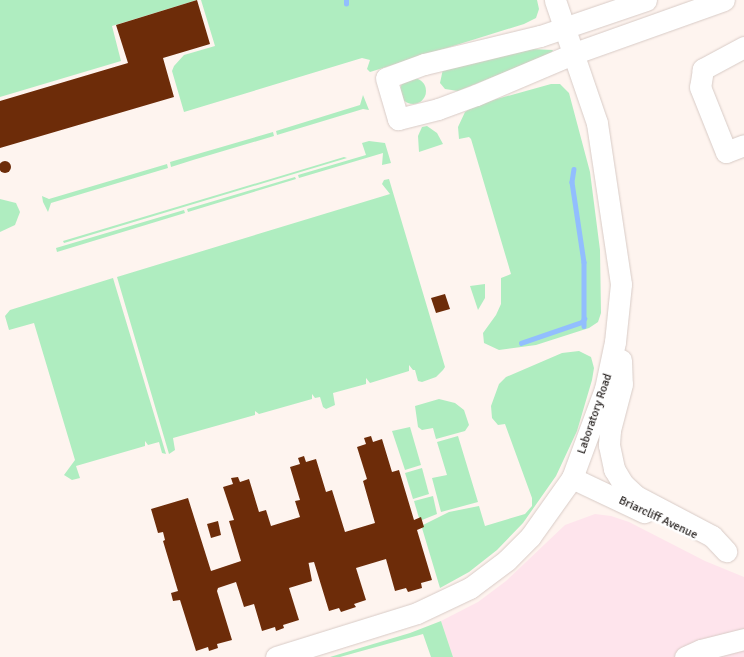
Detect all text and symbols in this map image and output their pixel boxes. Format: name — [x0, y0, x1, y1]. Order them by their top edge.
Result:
street label: Laboratory Road — [575, 372, 615, 456]
street label: Briarcliff Avenue — [616, 493, 700, 543]

